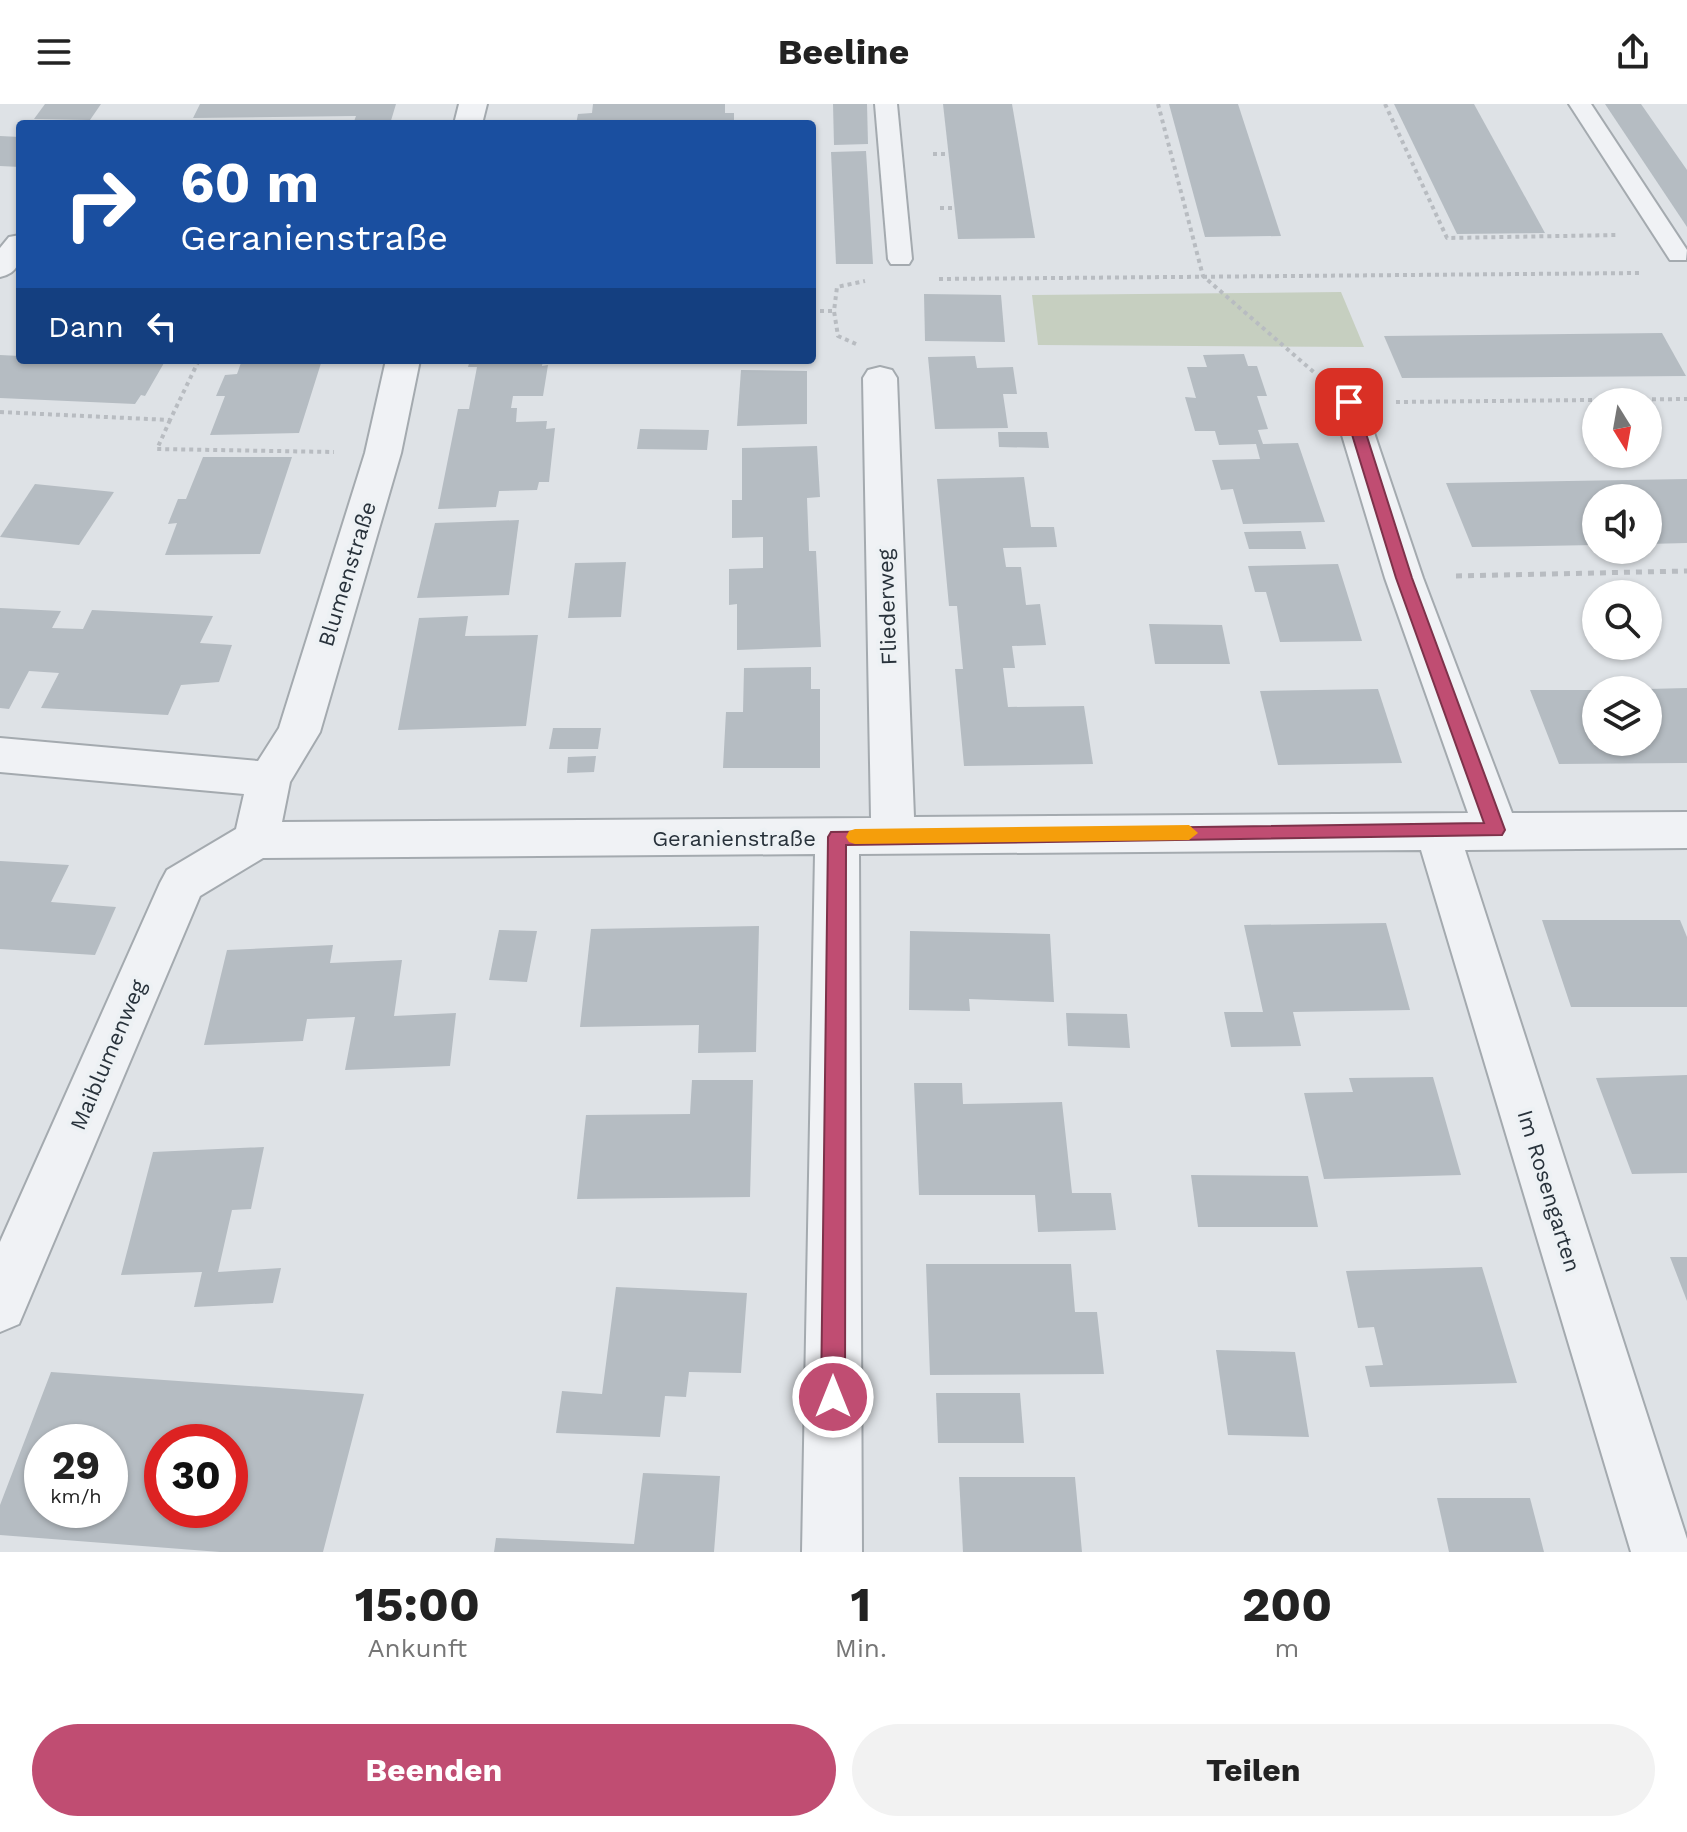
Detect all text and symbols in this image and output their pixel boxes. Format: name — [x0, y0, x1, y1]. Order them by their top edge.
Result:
icon: menu — [32, 30, 76, 74]
icon: share — [1611, 30, 1655, 74]
text: Beeline — [778, 31, 909, 73]
text: 60 m — [180, 150, 319, 216]
icon: right — [48, 152, 152, 256]
text: Geranienstraße — [180, 217, 448, 259]
icon: left — [140, 304, 184, 348]
text: Dann — [48, 309, 124, 344]
pin — [1315, 368, 1383, 436]
icon: arrive — [1327, 380, 1371, 424]
north arrow — [1582, 388, 1662, 468]
map controls — [1582, 388, 1662, 756]
button: sound — [1582, 484, 1662, 564]
street label: Blumenstraße — [313, 499, 381, 649]
street label: Fliederweg — [872, 548, 902, 666]
button: search — [1582, 580, 1662, 660]
button: layers — [1582, 676, 1662, 756]
street label: Geranienstraße — [652, 826, 816, 851]
street label: Maiblumenweg — [65, 976, 151, 1134]
street label: Im Rosengarten — [1512, 1107, 1586, 1275]
position arrow — [791, 1355, 875, 1439]
speed limit sign: 30 — [144, 1424, 248, 1528]
text: 29 — [52, 1442, 100, 1489]
text: km/h — [50, 1484, 102, 1508]
text: 15:00 — [355, 1576, 480, 1633]
text: 1 — [850, 1576, 871, 1633]
text: 200 — [1242, 1576, 1332, 1633]
text: Ankunft — [367, 1633, 467, 1663]
text: Min. — [835, 1633, 887, 1663]
text: m — [1275, 1633, 1299, 1663]
button: Beenden — [32, 1724, 836, 1816]
button: Teilen — [852, 1724, 1655, 1816]

